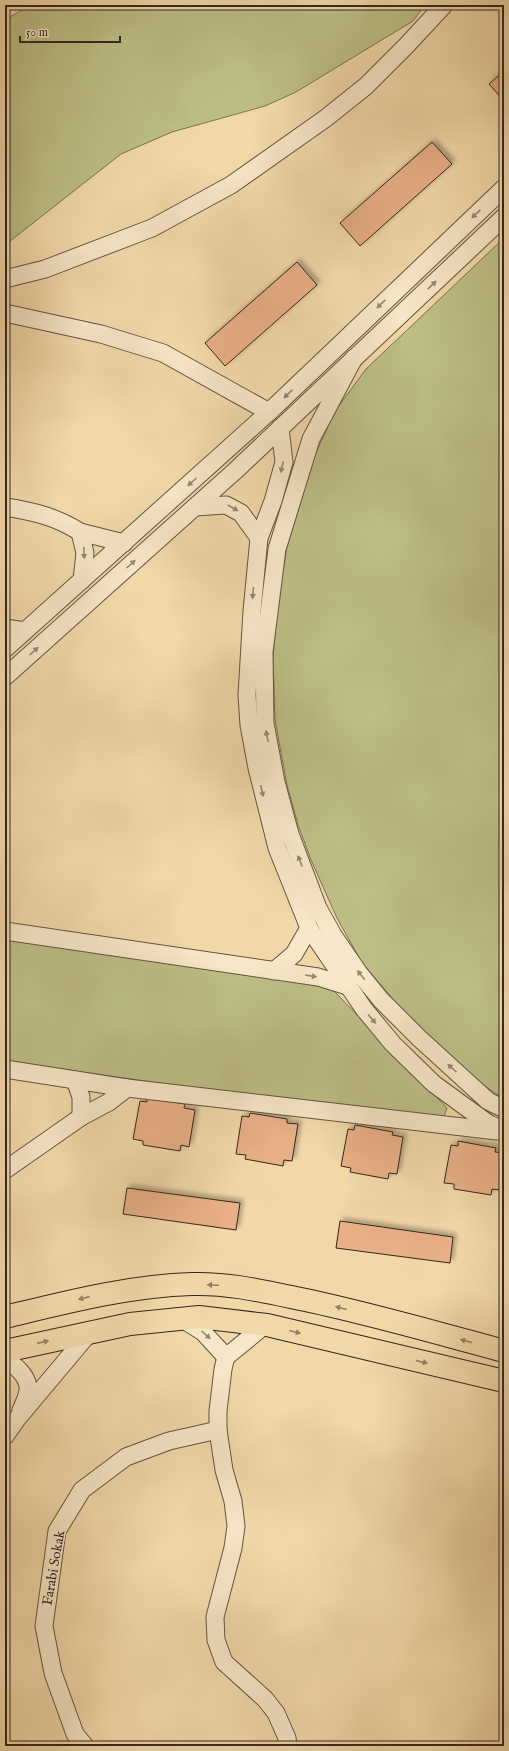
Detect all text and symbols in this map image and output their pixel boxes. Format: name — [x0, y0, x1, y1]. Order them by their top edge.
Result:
scale bar — [20, 18, 120, 44]
text: 50 m — [26, 25, 48, 40]
one-way arrow — [471, 209, 480, 218]
one-way arrow — [427, 280, 437, 290]
one-way arrow — [376, 299, 386, 309]
one-way arrow — [283, 389, 293, 399]
one-way arrow — [279, 461, 285, 473]
one-way arrow — [187, 477, 197, 487]
one-way arrow — [227, 505, 239, 512]
one-way arrow — [81, 547, 87, 560]
one-way arrow — [126, 559, 136, 569]
one-way arrow — [250, 587, 257, 599]
one-way arrow — [29, 646, 39, 655]
one-way arrow — [264, 730, 270, 742]
one-way arrow — [260, 785, 266, 797]
one-way arrow — [297, 855, 303, 867]
one-way arrow — [357, 970, 366, 981]
one-way arrow — [305, 973, 317, 979]
one-way arrow — [368, 1014, 377, 1025]
one-way arrow — [446, 1064, 457, 1073]
one-way arrow — [206, 1282, 219, 1288]
one-way arrow — [78, 1296, 90, 1302]
one-way arrow — [334, 1305, 346, 1311]
one-way arrow — [290, 1329, 302, 1335]
one-way arrow — [201, 1330, 211, 1340]
one-way arrow — [37, 1338, 49, 1344]
one-way arrow — [460, 1338, 472, 1344]
one-way arrow — [416, 1359, 428, 1365]
street label: Farabi Sokak — [39, 1529, 70, 1607]

